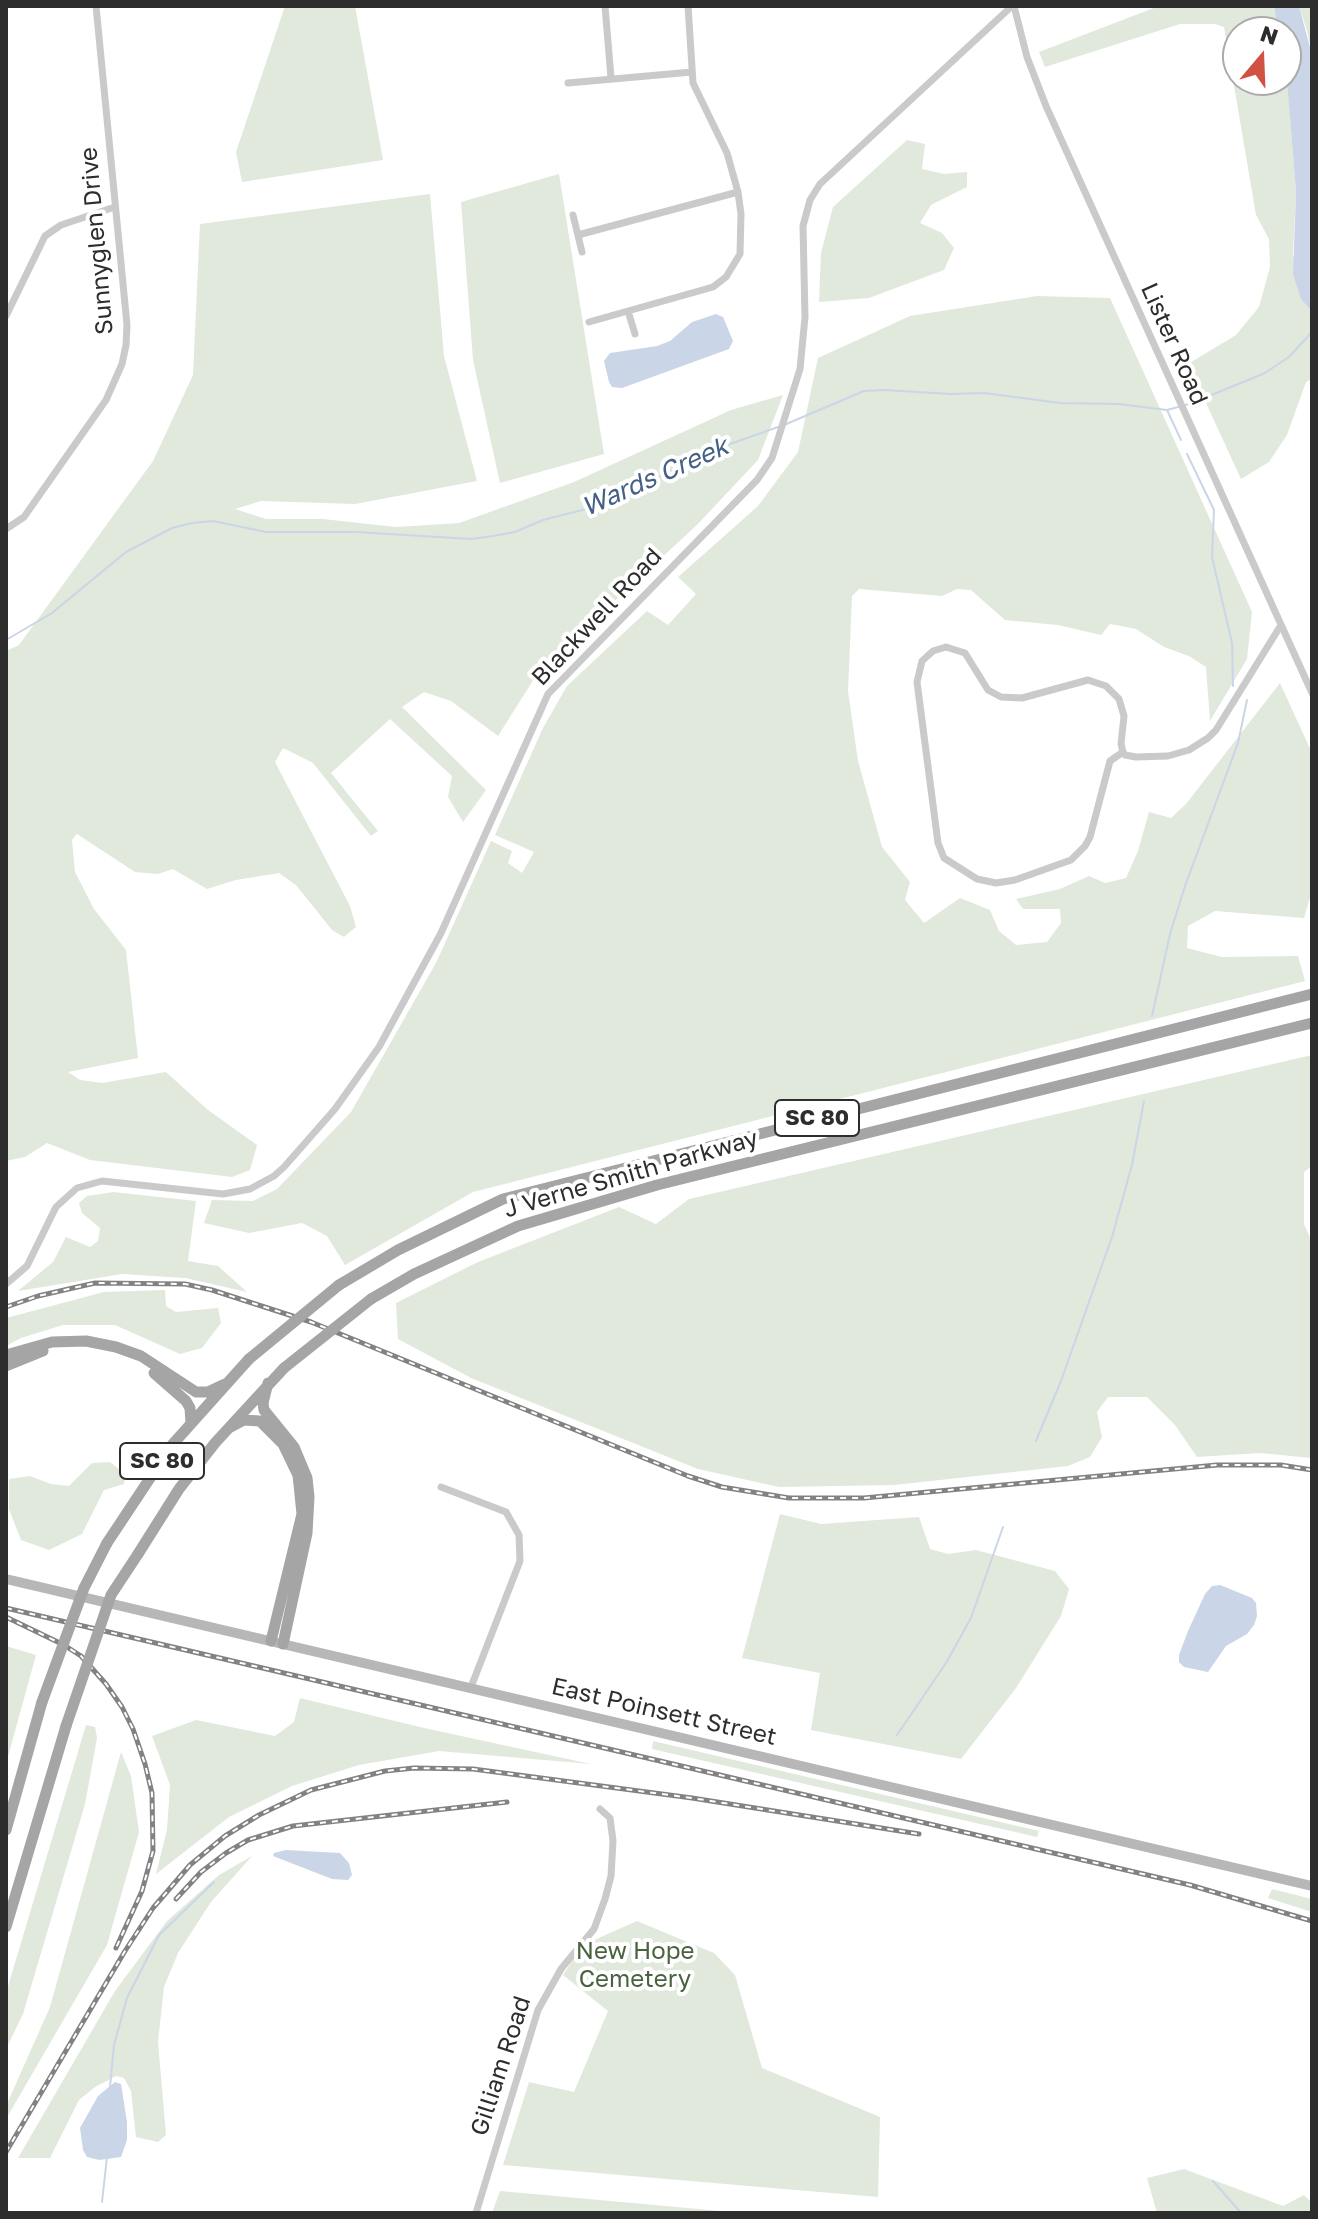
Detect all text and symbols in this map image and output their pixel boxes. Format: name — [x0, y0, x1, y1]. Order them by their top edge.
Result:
north arrow — [1222, 16, 1302, 96]
text: N — [1257, 19, 1282, 50]
street label: Sunnyglen Drive — [74, 146, 120, 336]
street label: Lister Road — [1134, 279, 1214, 409]
water label: Wards Creek — [577, 431, 733, 523]
street label: Blackwell Road — [526, 542, 668, 692]
road number: SC 80 — [775, 1100, 859, 1136]
street label: J Verne Smith Parkway — [501, 1124, 761, 1224]
road number: SC 80 — [120, 1443, 204, 1479]
street label: East Poinsett Street — [549, 1672, 779, 1752]
park label: New Hope Cemetery — [576, 1937, 694, 1993]
street label: Gilliam Road — [465, 1993, 537, 2139]

